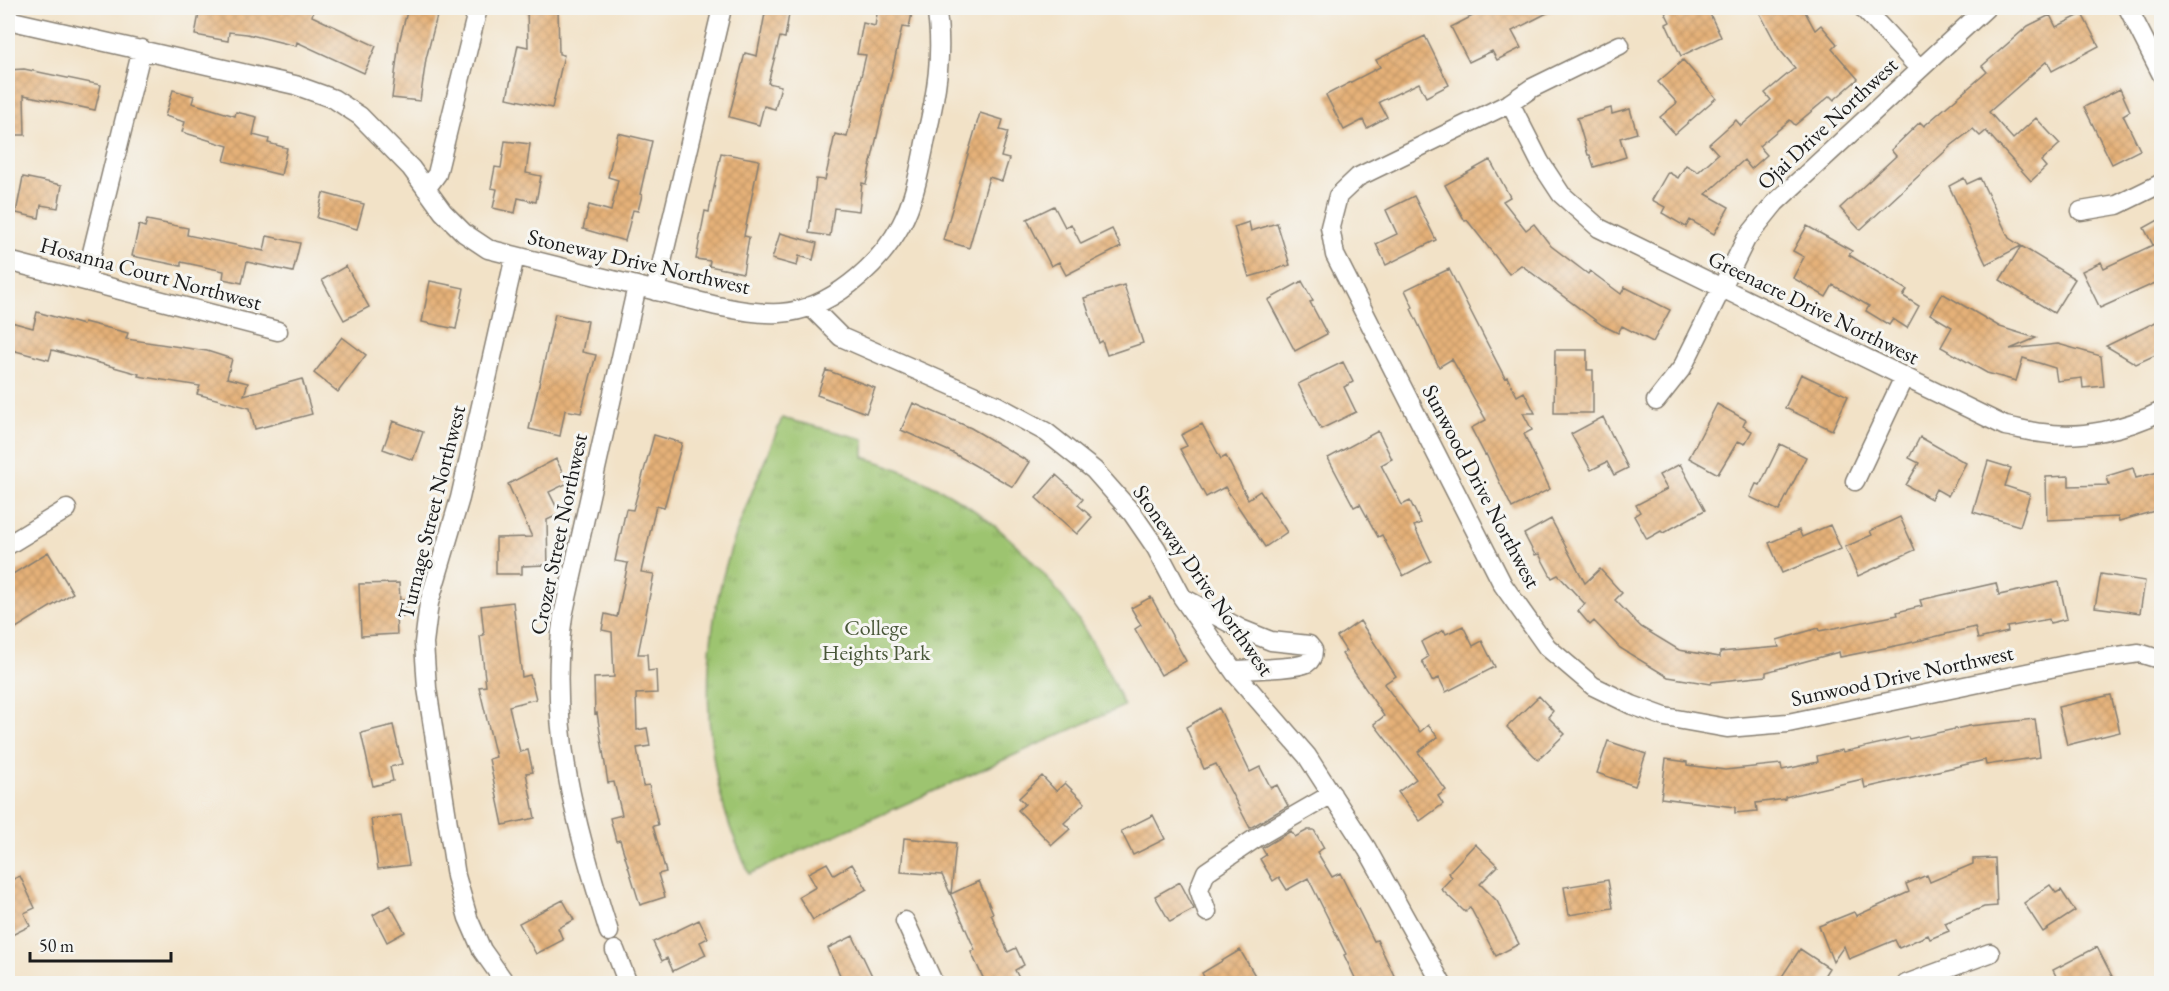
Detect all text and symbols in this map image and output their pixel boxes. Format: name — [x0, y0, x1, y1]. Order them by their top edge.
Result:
street label: Ojai Drive Northwest — [1751, 51, 1904, 196]
street label: Stoneway Drive Northwest — [525, 222, 753, 301]
street label: Hosanna Court Northwest — [37, 230, 265, 317]
street label: Greenacre Drive Northwest — [1703, 244, 1924, 371]
street label: Sunwood Drive Northwest — [1416, 379, 1548, 593]
street label: Turnage Street Northwest — [391, 402, 472, 622]
street label: Crozer Street Northwest — [523, 431, 594, 638]
street label: Stoneway Drive Northwest — [1126, 479, 1281, 682]
park label: College Heights Park — [822, 613, 931, 667]
street label: Sunwood Drive Northwest — [1788, 638, 2016, 713]
scale bar — [30, 925, 171, 963]
text: 50 m — [39, 934, 74, 957]

